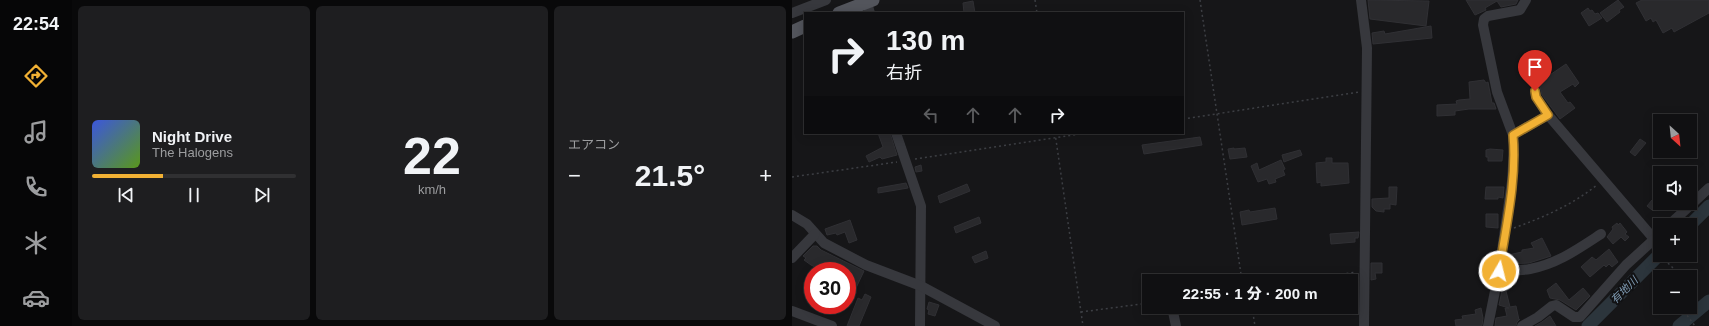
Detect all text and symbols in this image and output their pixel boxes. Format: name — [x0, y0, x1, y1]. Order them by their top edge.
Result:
text: 22:54 — [13, 14, 59, 34]
text: 130 m — [886, 25, 965, 56]
icon: right — [820, 28, 872, 80]
pin — [1518, 50, 1552, 91]
icon: arrive — [1524, 56, 1546, 78]
icon: directions — [22, 62, 50, 90]
text: 右折 — [886, 63, 922, 83]
icon: left — [920, 104, 942, 126]
icon: ahead — [962, 104, 984, 126]
icon: ahead — [1004, 104, 1026, 126]
icon: right — [1046, 104, 1068, 126]
north arrow — [1653, 114, 1697, 158]
map controls — [1653, 114, 1697, 314]
icon: music — [22, 118, 50, 146]
text: 22 — [403, 127, 461, 185]
text: Night Drive — [152, 128, 232, 145]
text: エアコン — [568, 137, 620, 152]
text: The Halogens — [152, 145, 233, 160]
text: 21.5° — [635, 159, 705, 192]
text: − — [568, 163, 581, 188]
text: + — [759, 163, 772, 188]
button: sound — [1653, 166, 1697, 210]
icon: phone — [22, 173, 50, 201]
text: km/h — [418, 182, 446, 197]
icon: previous — [115, 184, 137, 206]
icon: pause — [183, 184, 205, 206]
icon: next — [251, 184, 273, 206]
button: + — [1653, 218, 1697, 262]
icon: climate — [22, 229, 50, 257]
position arrow — [1478, 250, 1520, 292]
speed limit sign: 30 — [804, 262, 856, 314]
button: − — [1653, 270, 1697, 314]
water label: 有地川 — [1608, 273, 1641, 306]
icon: car — [22, 284, 50, 312]
text: 22:55 · 1 分 · 200 m — [1182, 285, 1318, 302]

